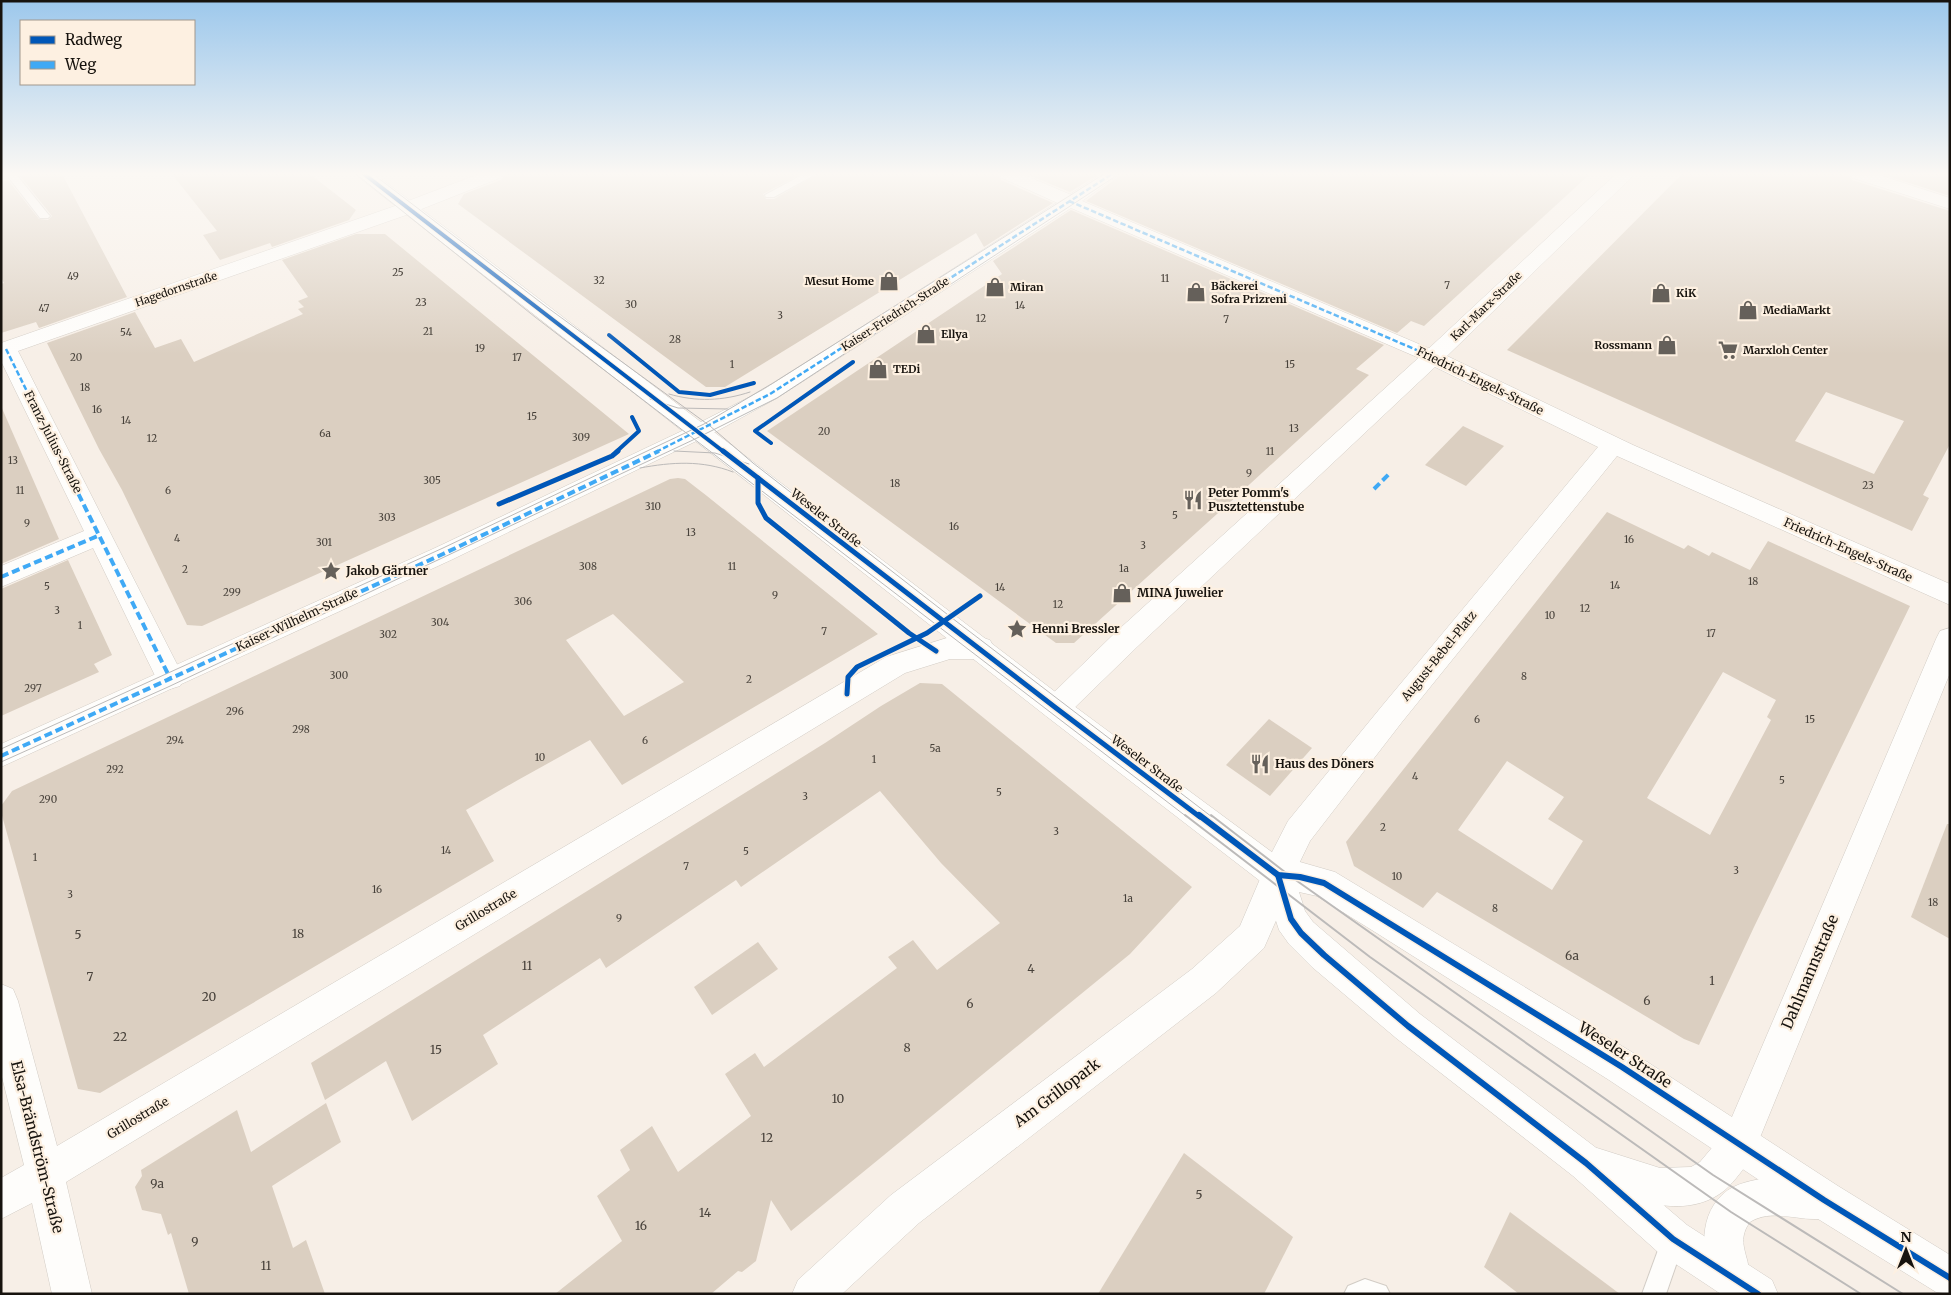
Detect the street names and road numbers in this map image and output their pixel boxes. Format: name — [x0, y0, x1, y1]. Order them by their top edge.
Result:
street label: Hagedornstraße — [133, 268, 219, 310]
street label: Karl-Marx-Straße — [1447, 268, 1525, 344]
street label: Kaiser-Friedrich-Straße — [838, 274, 952, 354]
street label: Friedrich-Engels-Straße — [1414, 343, 1546, 418]
street label: Franz-Julius-Straße — [21, 388, 86, 495]
street label: Weseler Straße — [787, 485, 865, 550]
street label: Friedrich-Engels-Straße — [1782, 514, 1915, 585]
street label: Kaiser-Wilhelm-Straße — [233, 585, 360, 654]
street label: August-Bebel-Platz — [1397, 607, 1480, 704]
street label: Weseler Straße — [1108, 731, 1186, 795]
street label: Grillostraße — [452, 885, 519, 934]
street label: Dahlmannstraße — [1777, 912, 1842, 1032]
street label: Weseler Straße — [1574, 1017, 1676, 1092]
street label: Am Grillopark — [1009, 1054, 1104, 1132]
street label: Elsa-Brändström-Straße — [7, 1059, 68, 1235]
street label: Grillostraße — [104, 1093, 171, 1142]

